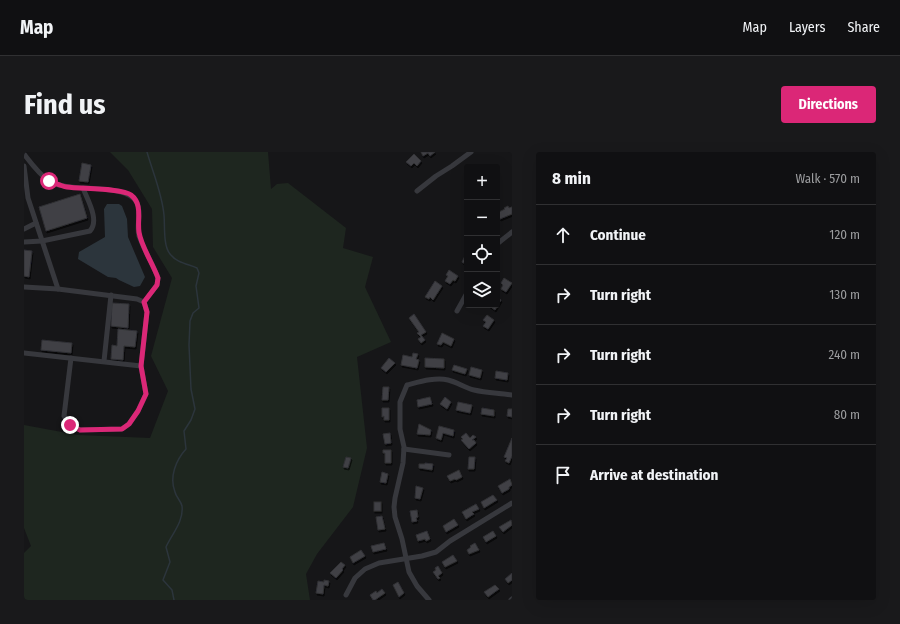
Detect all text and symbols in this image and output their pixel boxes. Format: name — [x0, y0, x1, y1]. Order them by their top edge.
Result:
text: Map — [20, 16, 53, 39]
text: Map — [743, 19, 767, 36]
text: Layers — [789, 19, 825, 36]
text: Share — [847, 19, 880, 36]
button: Directions — [781, 86, 876, 123]
text: Find us — [24, 88, 106, 121]
map controls — [464, 164, 500, 308]
button: + — [464, 164, 500, 200]
text: 8 min — [552, 168, 591, 189]
text: Walk · 570 m — [795, 171, 860, 186]
route start — [40, 172, 58, 190]
button: − — [464, 200, 500, 236]
icon: ahead — [552, 224, 574, 246]
text: Continue — [590, 226, 646, 244]
text: 120 m — [829, 227, 860, 242]
button: locate — [464, 236, 500, 272]
button: layers — [464, 272, 500, 308]
icon: right — [552, 284, 574, 306]
text: Turn right — [590, 286, 651, 304]
text: 130 m — [829, 287, 860, 302]
icon: right — [552, 344, 574, 366]
text: Turn right — [590, 346, 651, 364]
text: 240 m — [828, 347, 860, 362]
icon: right — [552, 404, 574, 426]
text: Turn right — [590, 406, 651, 424]
text: 80 m — [834, 407, 860, 422]
route end — [61, 416, 79, 434]
icon: arrive — [552, 464, 574, 486]
text: Arrive at destination — [590, 466, 718, 484]

